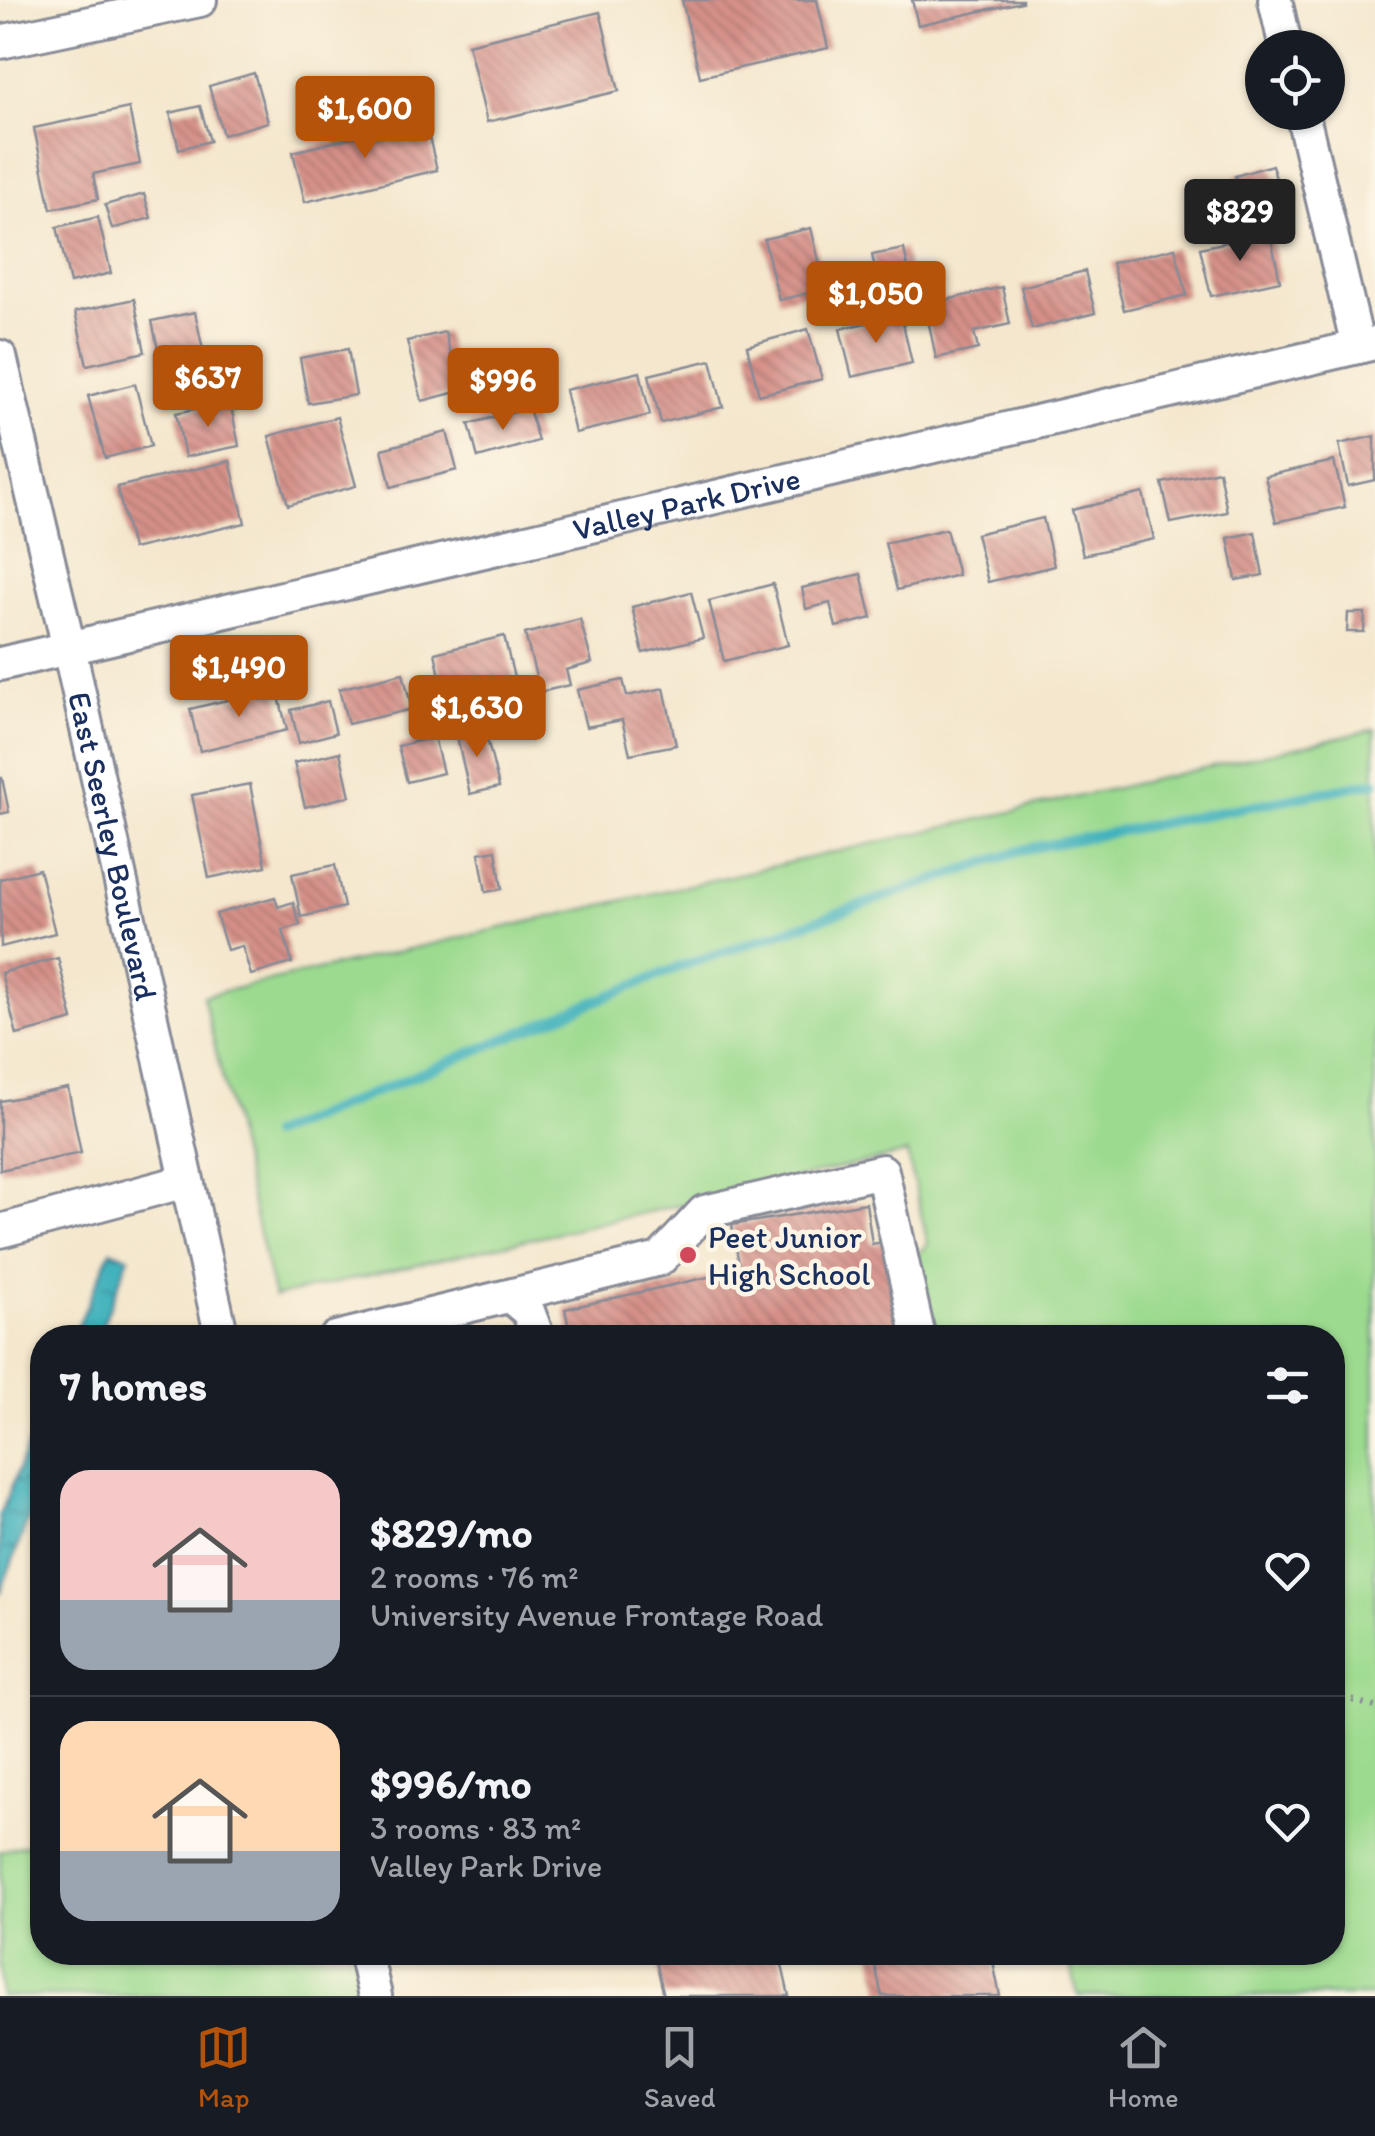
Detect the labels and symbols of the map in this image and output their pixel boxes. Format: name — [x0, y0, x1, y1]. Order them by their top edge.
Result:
pin: $1,600 — [284, 76, 446, 161]
pin: $829 — [1181, 179, 1299, 264]
pin: $1,050 — [795, 261, 957, 346]
pin: $637 — [149, 345, 267, 430]
pin: $996 — [444, 348, 562, 433]
street label: Valley Park Drive — [569, 459, 804, 549]
pin: $1,490 — [158, 635, 320, 720]
pin: $1,630 — [396, 675, 558, 760]
street label: East Seerley Boulevard — [60, 688, 166, 1004]
place label: Peet Junior High School — [708, 1218, 870, 1293]
marker: Peet Junior High School — [677, 1244, 699, 1266]

